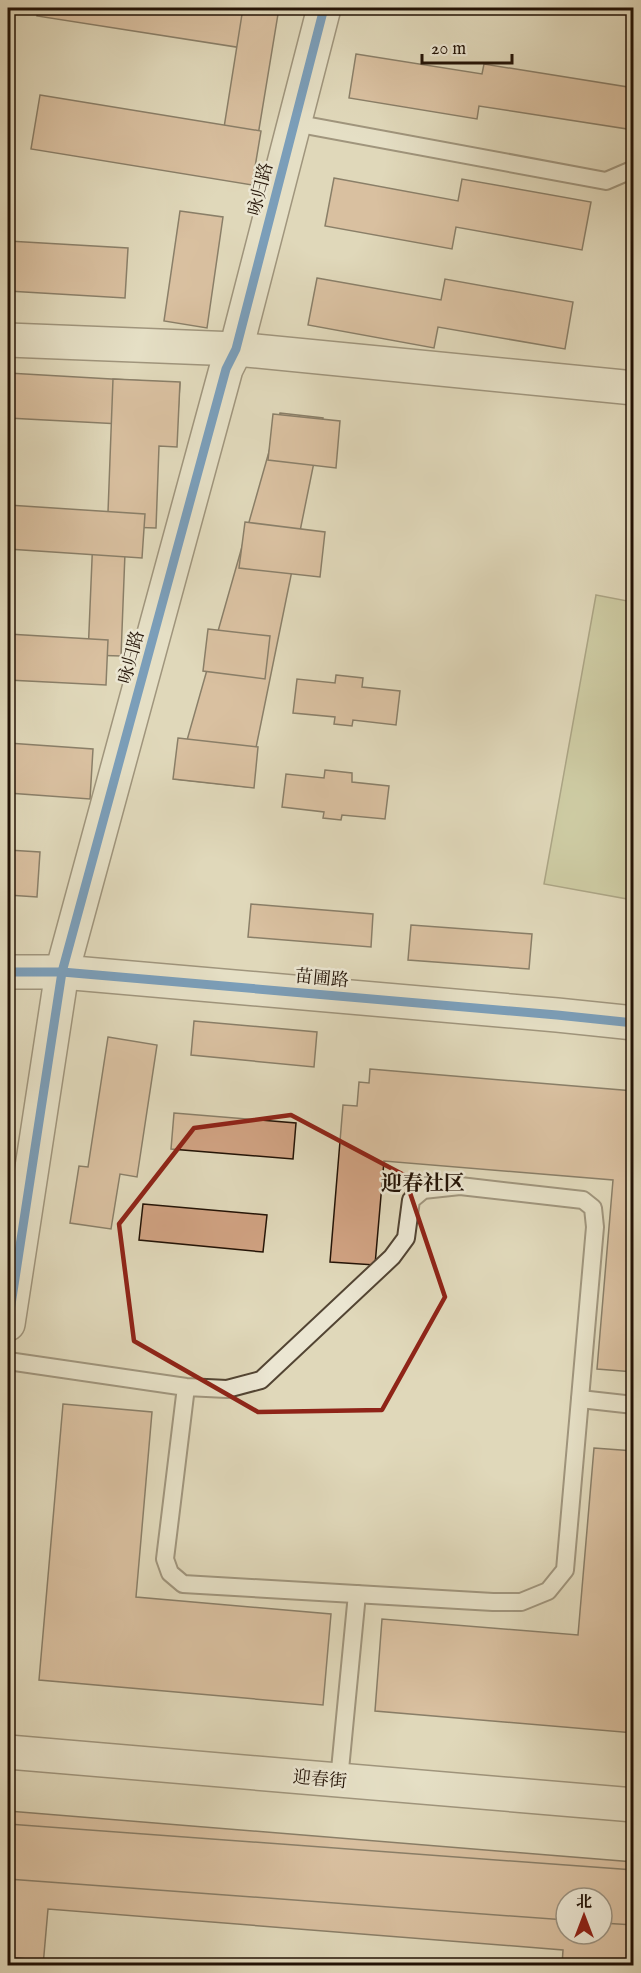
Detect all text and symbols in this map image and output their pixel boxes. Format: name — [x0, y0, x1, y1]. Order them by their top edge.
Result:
scale bar — [422, 27, 512, 65]
text: 20 m — [431, 38, 466, 61]
street label: 咏归路 — [244, 160, 279, 218]
street label: 咏归路 — [114, 628, 151, 686]
street label: 苗圃路 — [294, 966, 350, 993]
district label: 迎春社区 — [381, 1171, 465, 1198]
street label: 迎春街 — [292, 1767, 348, 1794]
north arrow — [554, 1886, 614, 1946]
text: 北 — [576, 1893, 592, 1913]

